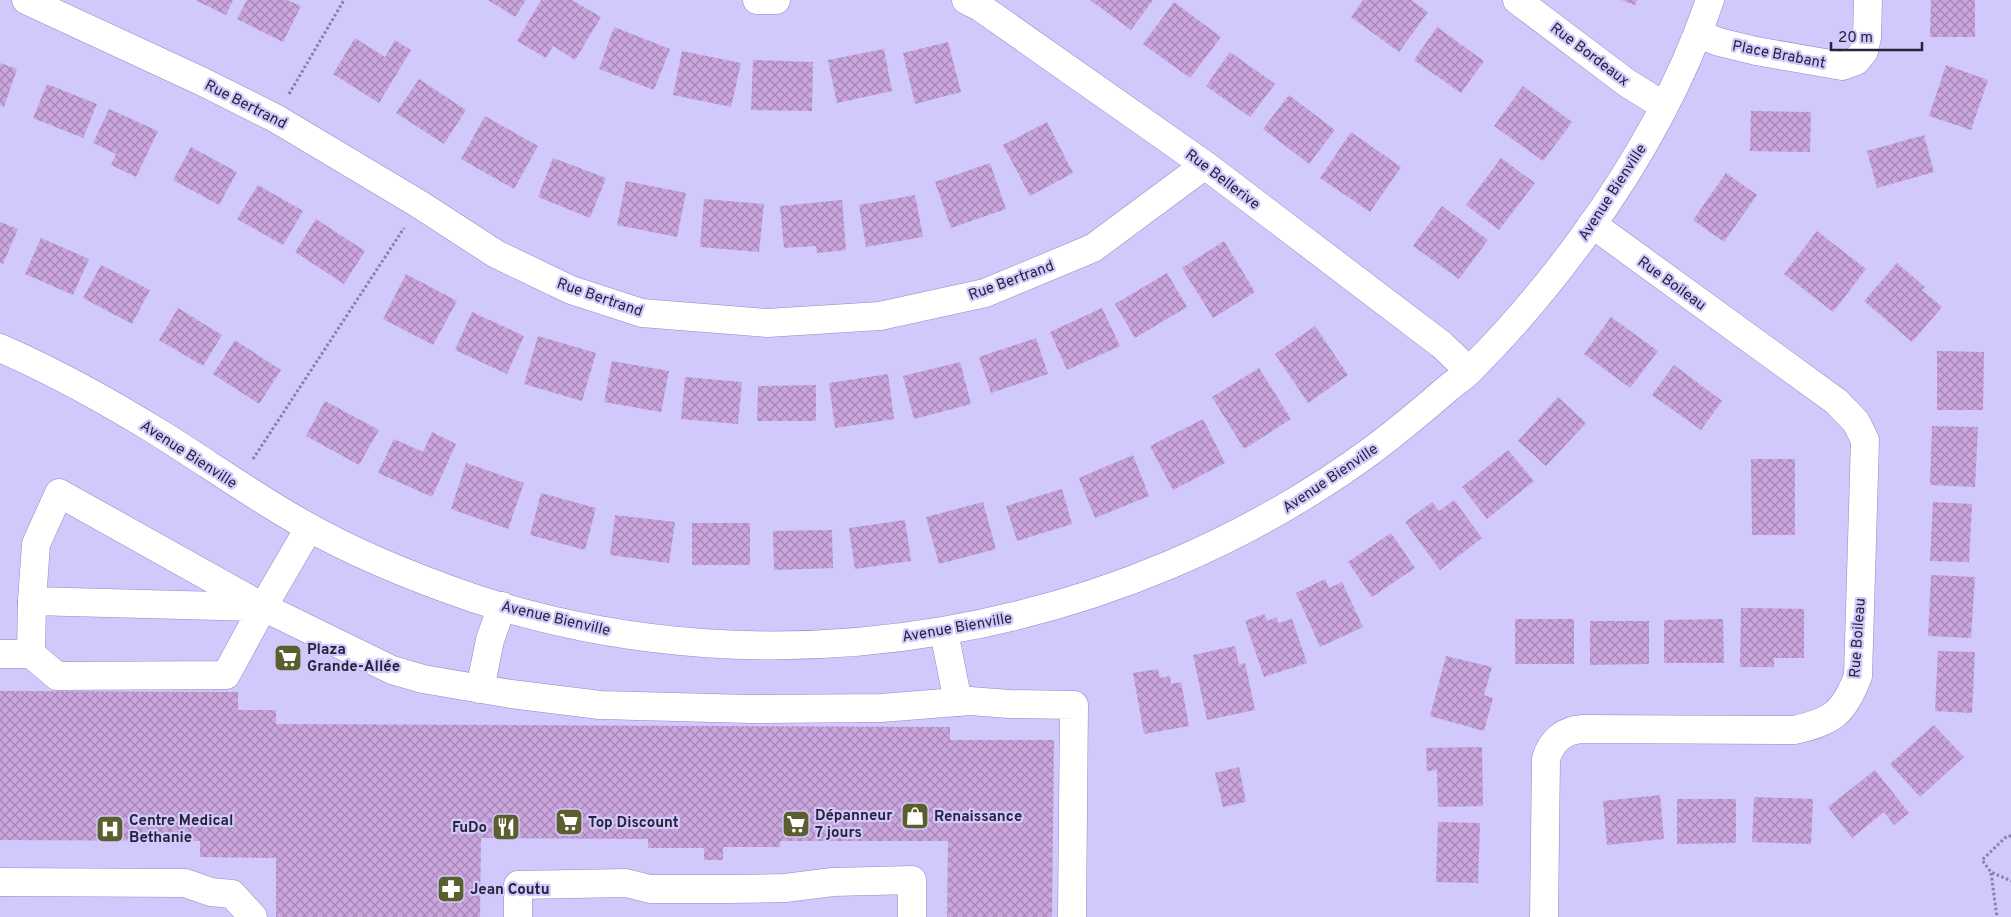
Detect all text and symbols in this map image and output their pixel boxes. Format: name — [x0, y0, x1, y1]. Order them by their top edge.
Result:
street label: Rue Bordeaux — [1546, 19, 1633, 91]
scale bar — [1831, 20, 1922, 52]
text: 20 m — [1838, 29, 1873, 48]
street label: Place Brabant — [1730, 37, 1827, 74]
street label: Rue Bertrand — [201, 76, 290, 134]
street label: Avenue Bienville — [1575, 141, 1652, 245]
street label: Rue Bellerive — [1181, 146, 1263, 215]
street label: Rue Boileau — [1633, 253, 1709, 315]
street label: Rue Bertrand — [966, 257, 1057, 306]
street label: Rue Bertrand — [554, 275, 645, 322]
street label: Avenue Bienville — [136, 417, 240, 494]
street label: Avenue Bienville — [1279, 440, 1382, 518]
street label: Rue Boileau — [1846, 597, 1871, 679]
street label: Avenue Bienville — [499, 598, 612, 641]
street label: Avenue Bienville — [901, 609, 1014, 648]
place label: Plaza Grande-Allée — [307, 641, 400, 677]
supermarket icon: Plaza Grande-Allée — [273, 643, 303, 673]
shop icon: Renaissance — [900, 801, 930, 831]
supermarket icon: Top Discount — [554, 807, 584, 837]
place label: Dépanneur 7 jours — [815, 807, 893, 843]
place label: Renaissance — [934, 808, 1022, 827]
supermarket icon: Dépanneur 7 jours — [781, 809, 811, 839]
place label: Centre Medical Bethanie — [129, 812, 233, 848]
restaurant icon: FuDo — [491, 812, 521, 842]
hospital icon: Centre Medical Bethanie — [95, 814, 125, 844]
place label: Top Discount — [588, 814, 679, 833]
place label: FuDo — [452, 819, 487, 838]
pharmacy icon: Jean Coutu — [436, 874, 466, 904]
place label: Jean Coutu — [470, 881, 550, 900]

